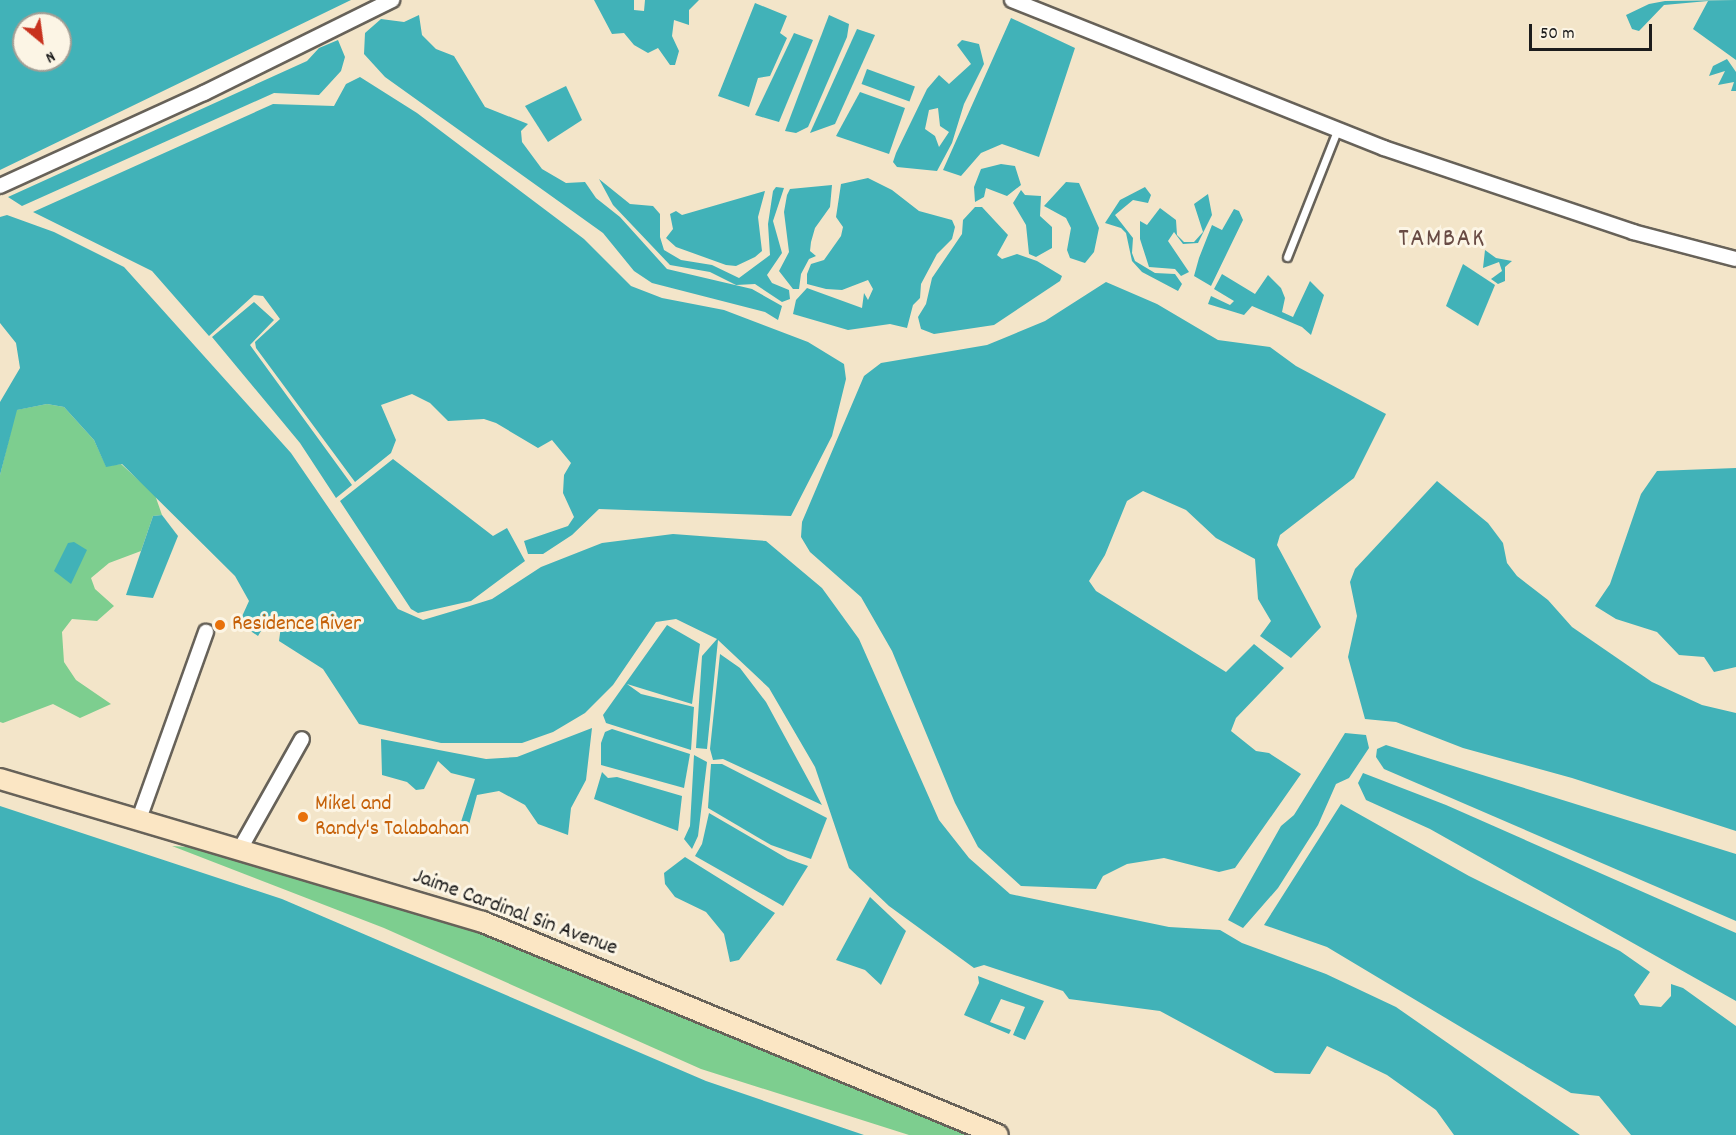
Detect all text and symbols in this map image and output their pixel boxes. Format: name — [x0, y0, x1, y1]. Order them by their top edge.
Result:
north arrow — [12, 12, 72, 72]
scale bar — [1532, 12, 1655, 50]
text: 50 m — [1540, 22, 1575, 47]
text: N — [41, 44, 59, 68]
district label: TAMBAK — [1398, 224, 1486, 256]
place label: Residence River — [232, 612, 361, 638]
marker: Residence River — [213, 618, 227, 632]
place label: Mikel and Randy's Talabahan — [315, 791, 469, 842]
marker: Mikel and Randy's Talabahan — [296, 810, 310, 824]
street label: Jaime Cardinal Sin Avenue — [409, 864, 621, 962]

